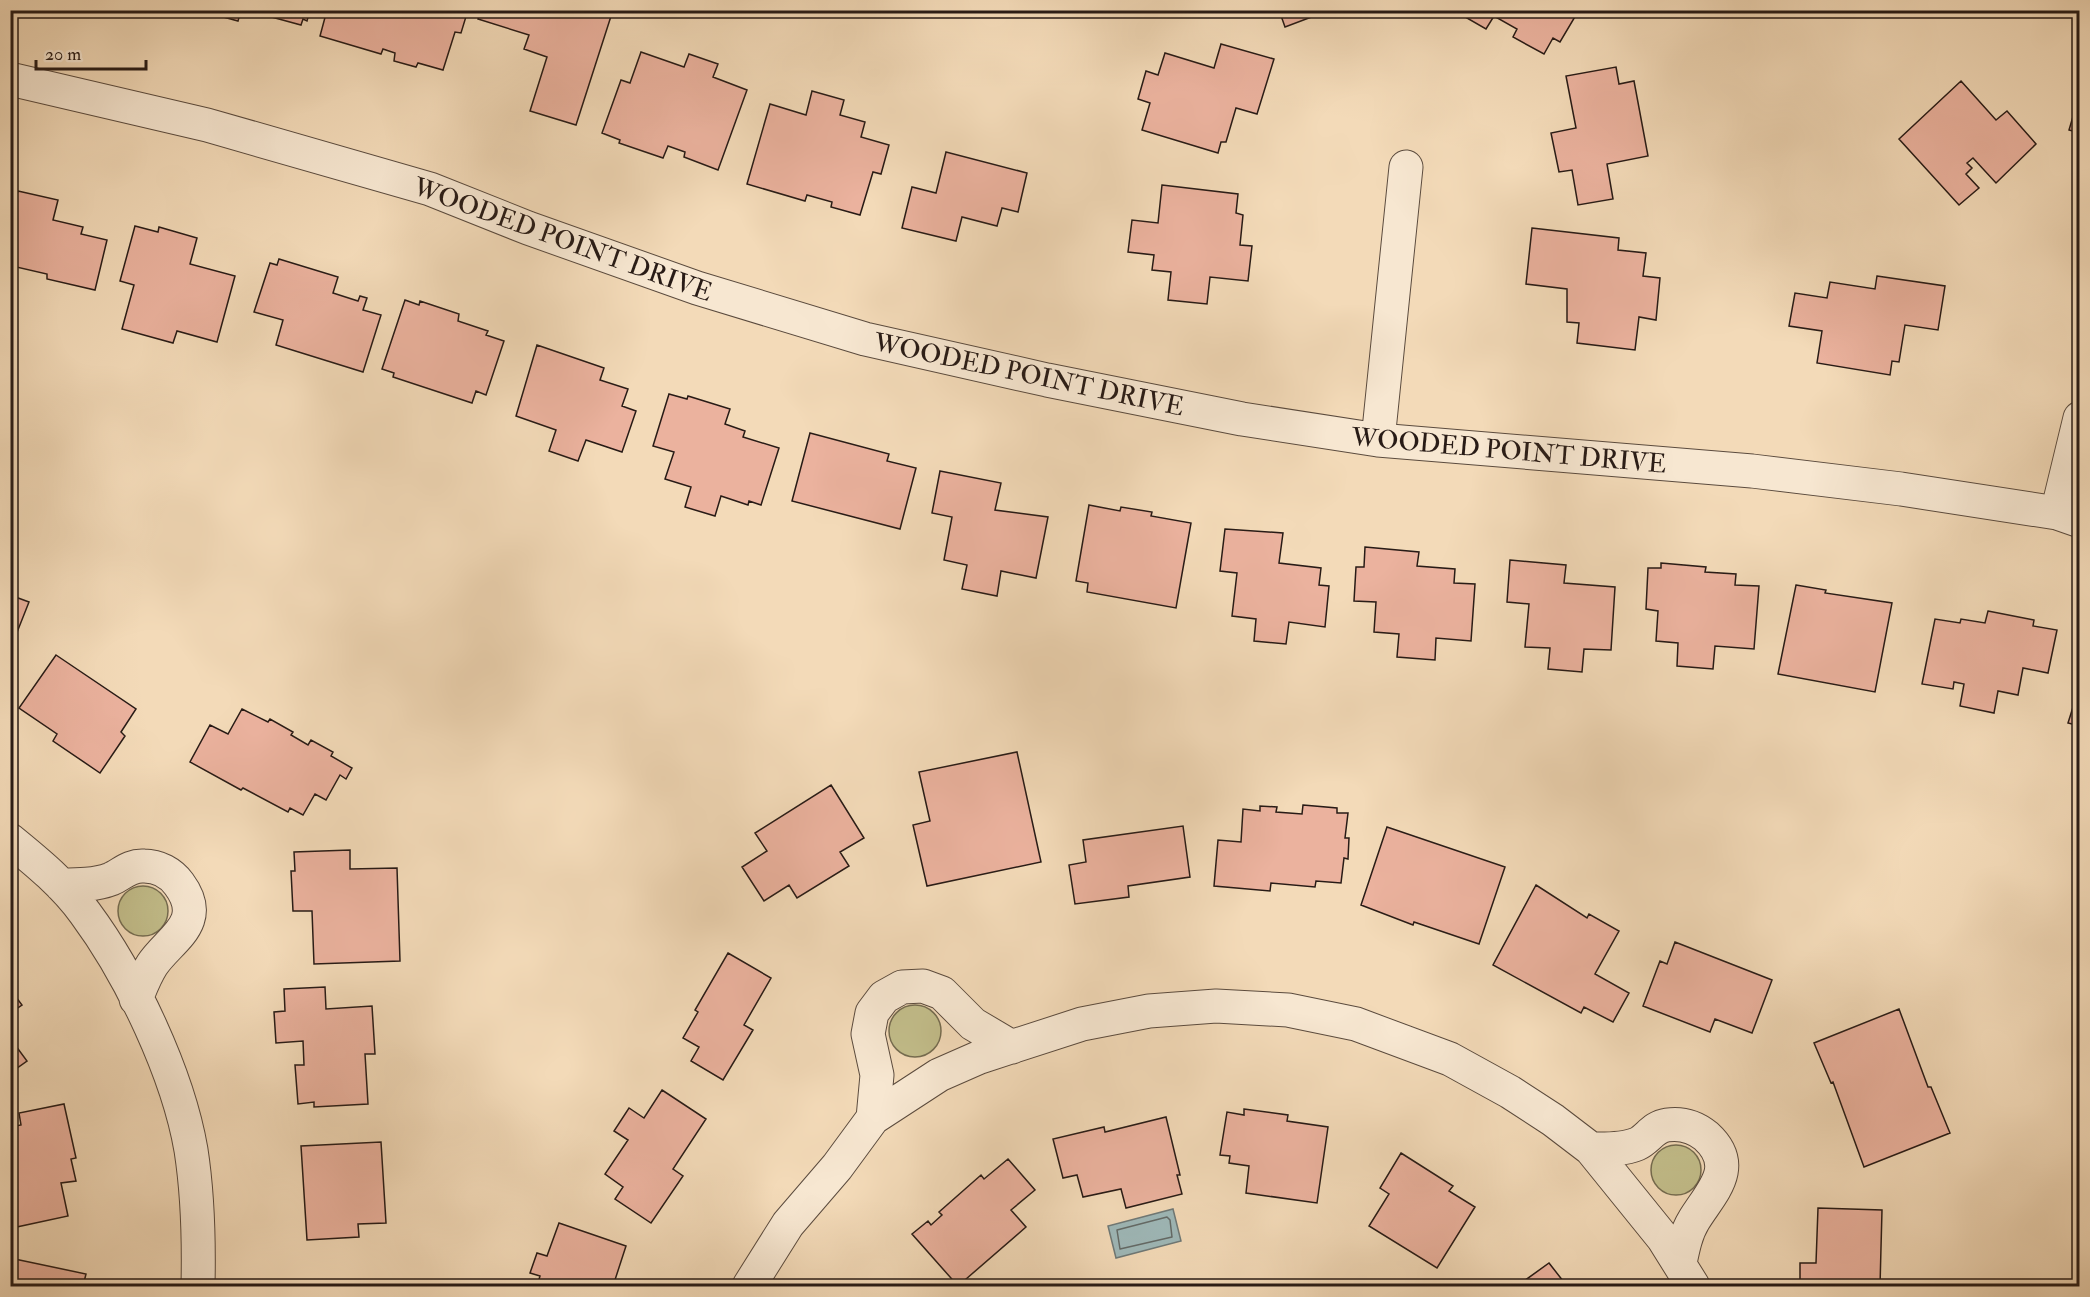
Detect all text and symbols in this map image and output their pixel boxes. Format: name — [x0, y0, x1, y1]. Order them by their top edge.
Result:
scale bar — [36, 33, 146, 71]
text: 20 m — [45, 43, 81, 66]
street label: WOODED POINT DRIVE — [408, 170, 717, 309]
street label: WOODED POINT DRIVE — [870, 326, 1187, 423]
street label: WOODED POINT DRIVE — [1349, 421, 1668, 481]

